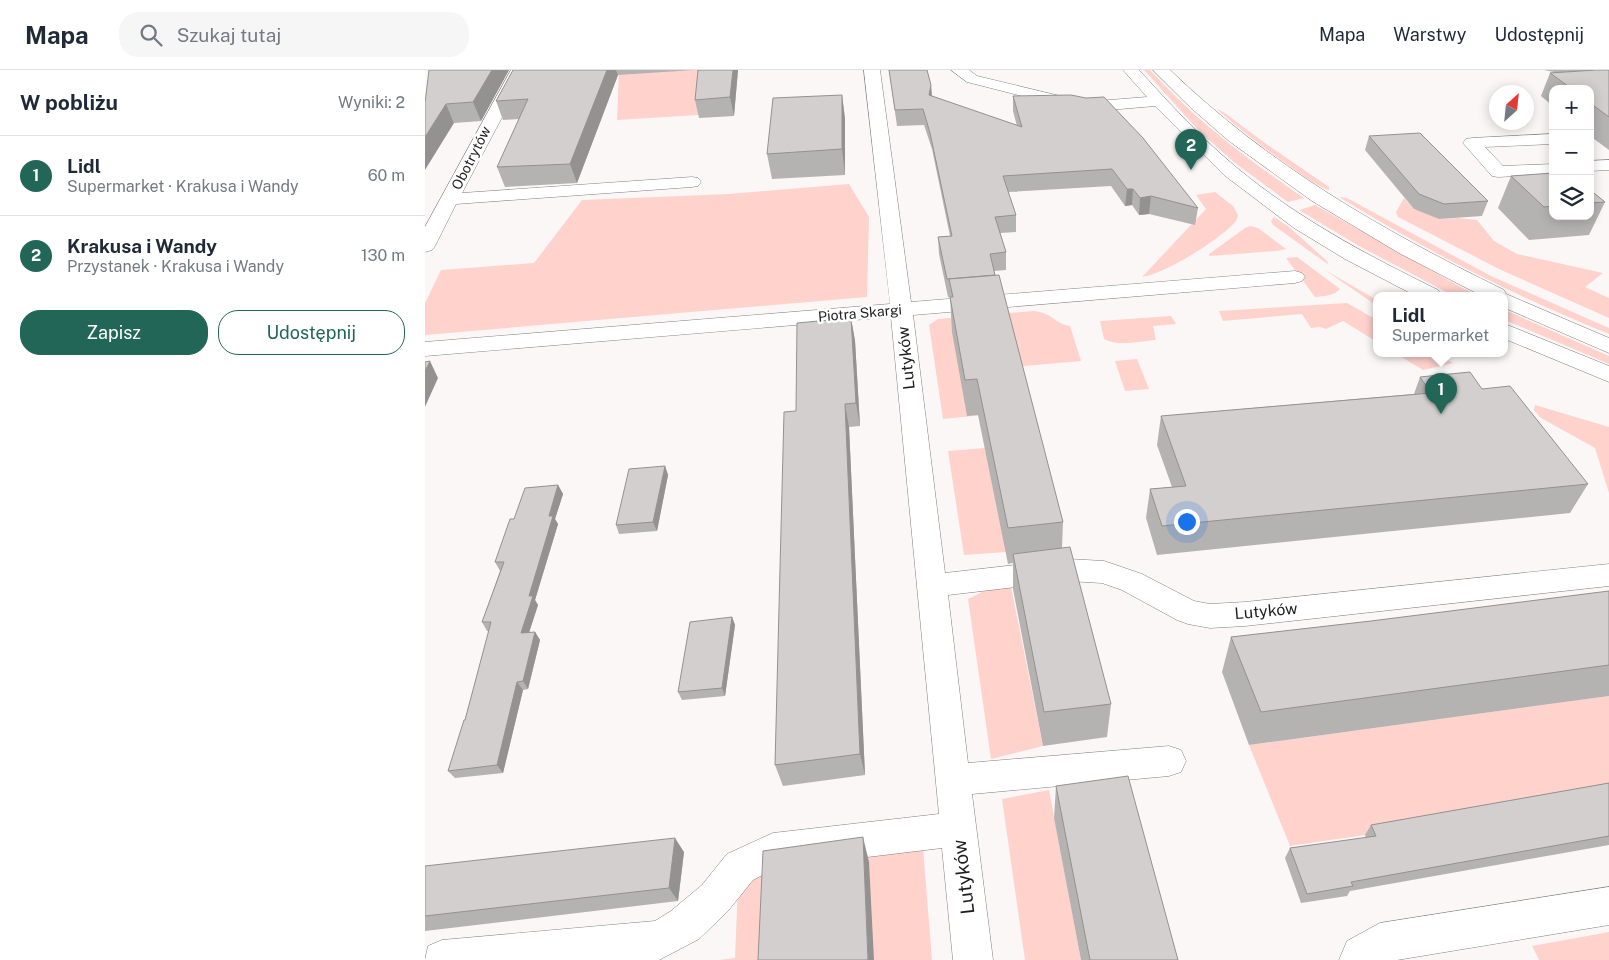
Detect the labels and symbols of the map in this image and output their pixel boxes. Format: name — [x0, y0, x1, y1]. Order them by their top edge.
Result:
north arrow — [1489, 85, 1534, 130]
street label: Obotrytów — [448, 124, 494, 192]
pin: 2 — [1175, 129, 1207, 170]
street label: Piotra Skargi — [817, 301, 903, 325]
street label: Lutyków — [893, 325, 919, 391]
pin: 1 — [1425, 373, 1457, 414]
your location — [1174, 509, 1200, 535]
street label: Lutyków — [1234, 599, 1299, 623]
street label: Lutyków — [947, 838, 979, 916]

